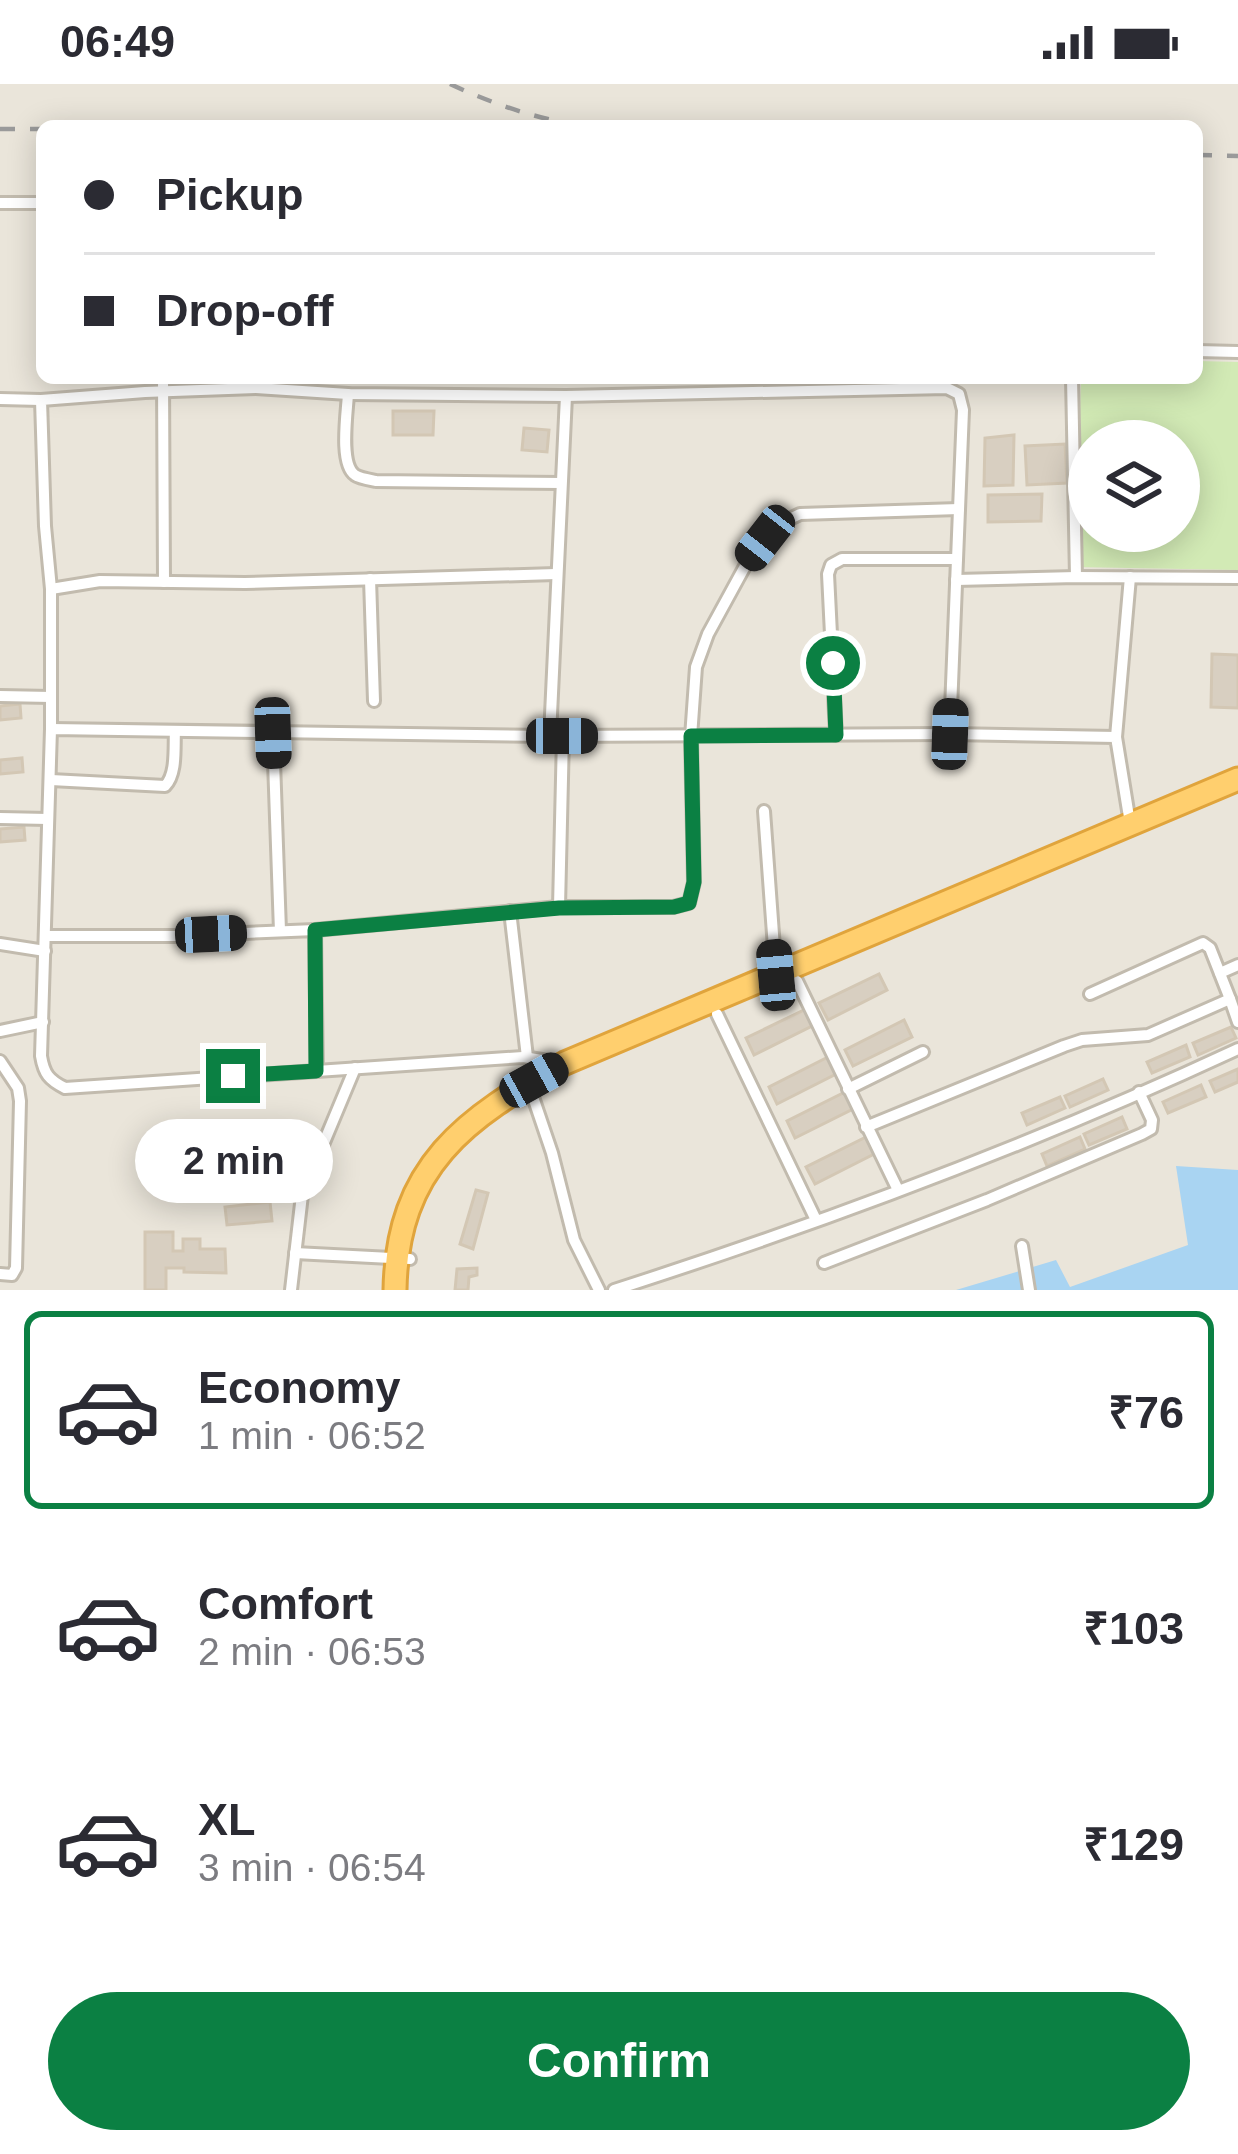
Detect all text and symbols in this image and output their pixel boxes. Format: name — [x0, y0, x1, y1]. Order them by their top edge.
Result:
text: 06:49 — [60, 16, 175, 67]
text: Pickup — [156, 169, 304, 220]
text: Drop-off — [156, 285, 333, 336]
map controls — [1068, 420, 1200, 552]
button: layers — [1068, 420, 1200, 552]
car — [729, 499, 801, 577]
route start — [806, 636, 860, 690]
car — [254, 696, 292, 770]
car — [931, 697, 969, 771]
car — [526, 718, 598, 754]
car — [174, 914, 248, 954]
car — [755, 938, 797, 1012]
car — [494, 1047, 574, 1113]
route end — [206, 1049, 260, 1103]
callout: 2 min — [134, 1118, 332, 1202]
text: 2 min — [183, 1139, 285, 1182]
icon: car — [54, 1356, 162, 1464]
text: Economy — [198, 1362, 401, 1413]
text: ₹76 — [1108, 1387, 1184, 1438]
text: 1 min · 06:52 — [198, 1414, 426, 1457]
icon: car — [54, 1572, 162, 1680]
text: Comfort — [198, 1578, 373, 1629]
text: ₹103 — [1083, 1603, 1184, 1654]
text: 2 min · 06:53 — [198, 1630, 426, 1673]
icon: car — [54, 1788, 162, 1896]
text: XL — [198, 1794, 256, 1845]
text: ₹129 — [1083, 1819, 1184, 1870]
text: 3 min · 06:54 — [198, 1846, 426, 1889]
button: Confirm — [48, 1992, 1190, 2130]

